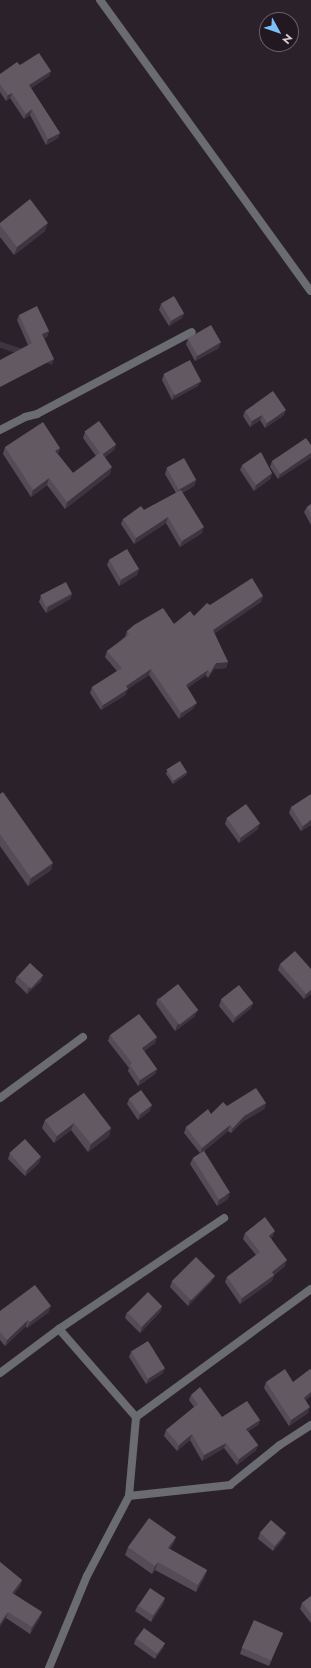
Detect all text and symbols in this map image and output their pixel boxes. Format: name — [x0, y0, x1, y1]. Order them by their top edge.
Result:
north arrow — [259, 12, 299, 52]
text: N — [278, 31, 296, 48]

